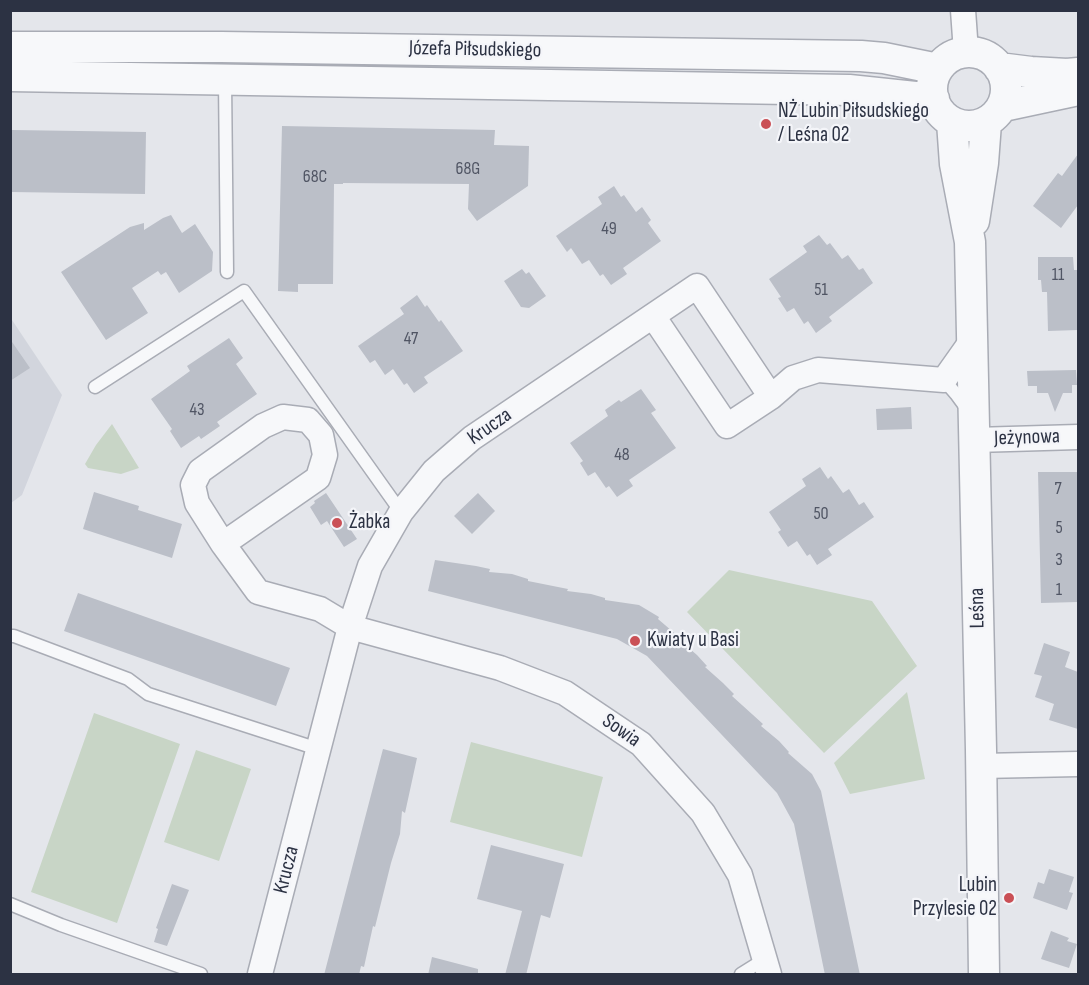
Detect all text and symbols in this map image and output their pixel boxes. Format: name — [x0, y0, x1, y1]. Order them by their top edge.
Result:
street label: Józefa Piłsudskiego — [409, 36, 541, 64]
place label: NŻ Lubin Piłsudskiego / Leśna 02 — [778, 99, 929, 149]
marker: NŻ Lubin Piłsudskiego / Leśna 02 — [759, 117, 773, 131]
house number: 68G — [456, 158, 480, 180]
house number: 68C — [303, 166, 327, 188]
house number: 49 — [601, 218, 617, 240]
house number: 11 — [1052, 264, 1064, 286]
house number: 51 — [814, 279, 828, 301]
house number: 47 — [404, 328, 418, 350]
house number: 43 — [189, 399, 205, 421]
street label: Krucza — [463, 403, 517, 451]
street label: Jeżynowa — [994, 424, 1060, 452]
house number: 48 — [614, 444, 630, 466]
house number: 7 — [1054, 478, 1062, 500]
house number: 50 — [813, 503, 829, 525]
place label: Żabka — [349, 510, 390, 536]
marker: Żabka — [330, 516, 344, 530]
house number: 5 — [1055, 517, 1063, 539]
house number: 3 — [1055, 549, 1063, 571]
house number: 1 — [1056, 579, 1062, 601]
street label: Leśna — [965, 587, 991, 629]
place label: Kwiaty u Basi — [647, 628, 739, 654]
marker: Kwiaty u Basi — [628, 634, 642, 648]
street label: Sowia — [597, 709, 645, 753]
street label: Krucza — [269, 844, 305, 896]
place label: Lubin Przylesie 02 — [913, 873, 997, 923]
marker: Lubin Przylesie 02 — [1002, 891, 1016, 905]

